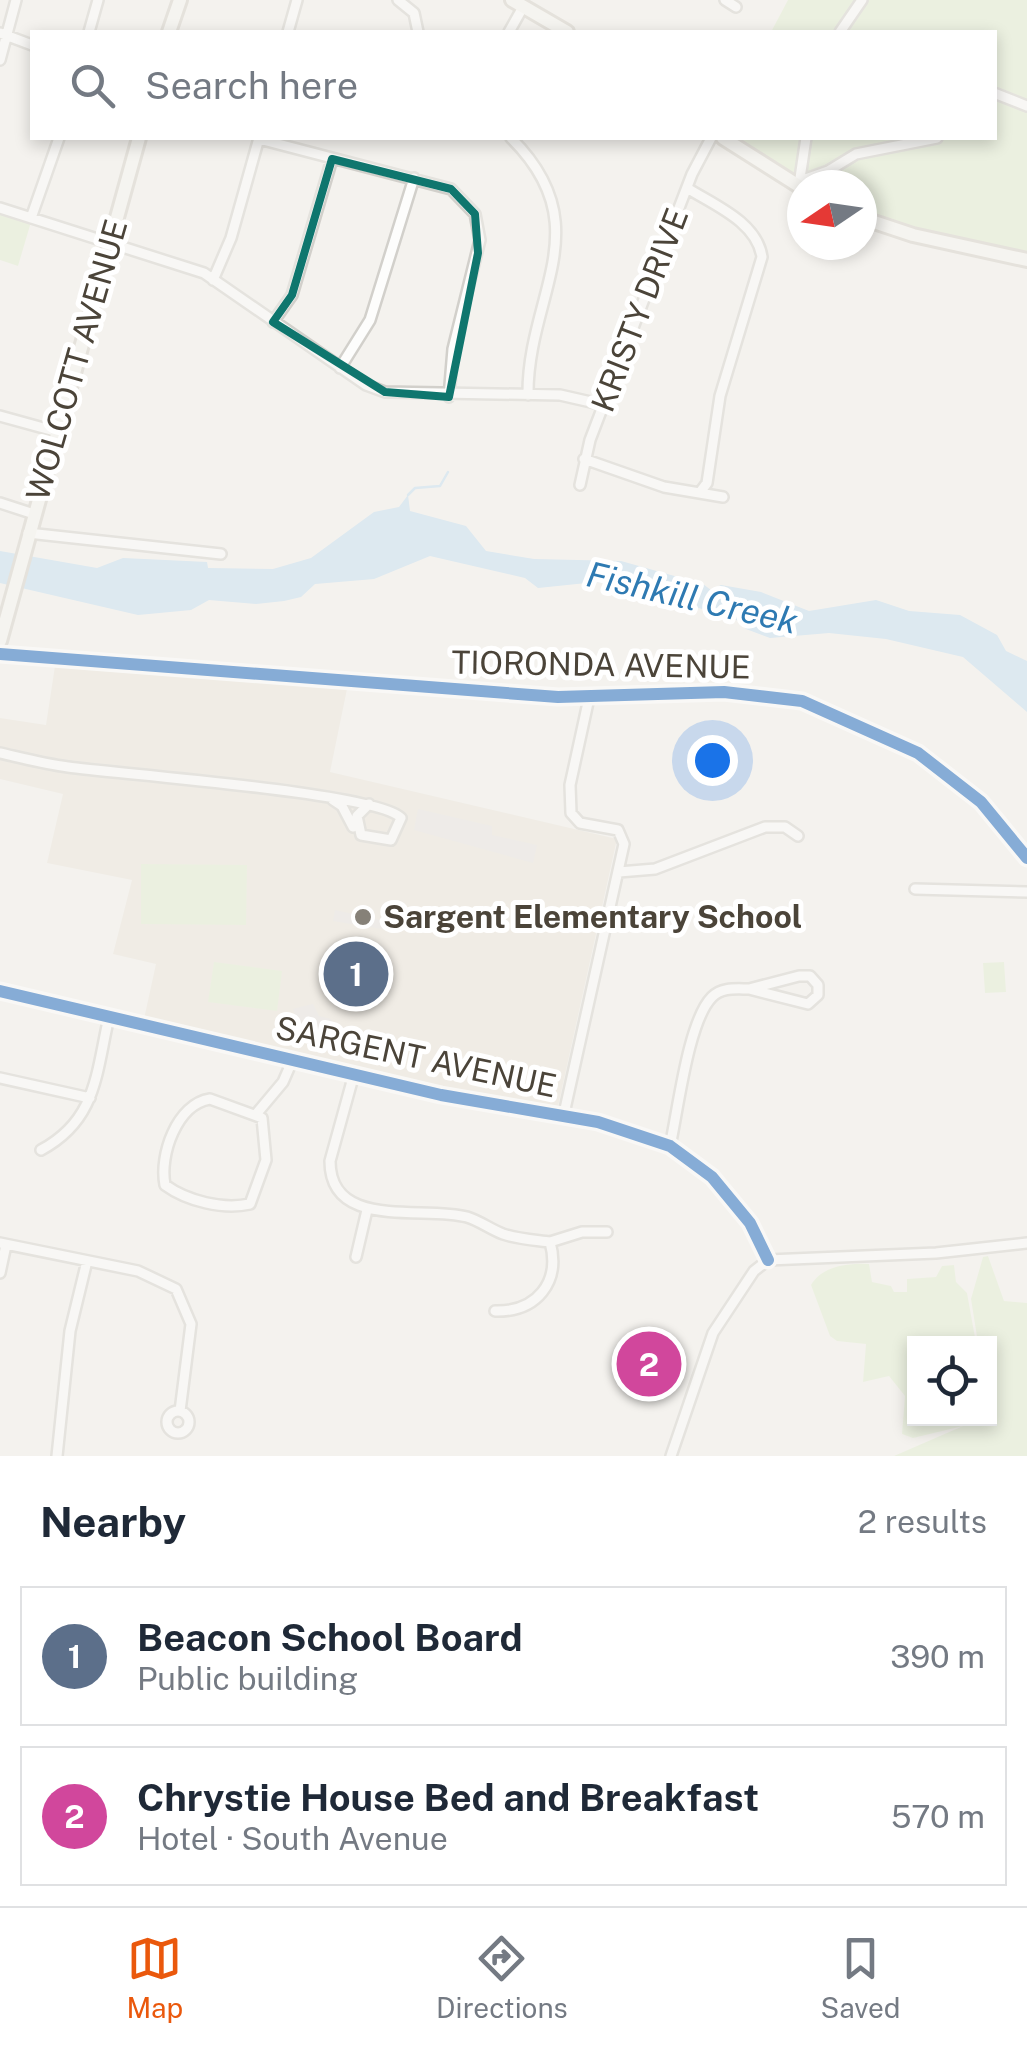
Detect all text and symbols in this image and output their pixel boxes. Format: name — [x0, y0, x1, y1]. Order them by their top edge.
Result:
search box — [30, 30, 997, 140]
icon: search — [65, 58, 120, 113]
text: Search here — [145, 63, 358, 108]
north arrow — [787, 170, 877, 260]
street label: KRISTY DRIVE — [584, 203, 695, 417]
street label: WOLCOTT AVENUE — [19, 215, 134, 505]
water label: Fishkill Creek — [583, 553, 802, 642]
street label: TIORONDA AVENUE — [451, 643, 751, 686]
your location — [687, 735, 738, 786]
place label: Sargent Elementary School — [383, 898, 802, 935]
marker: Sargent Elementary School — [352, 906, 374, 928]
pin: 1 — [324, 936, 388, 1012]
street label: SARGENT AVENUE — [272, 1009, 560, 1104]
pin: 2 — [616, 1326, 682, 1402]
map controls — [907, 1336, 997, 1426]
button: locate — [907, 1336, 997, 1426]
text: Nearby — [40, 1497, 186, 1546]
text: 2 results — [858, 1503, 987, 1540]
text: Beacon School Board — [137, 1615, 523, 1660]
text: 1 — [68, 1638, 81, 1675]
text: 390 m — [890, 1638, 985, 1675]
text: Public building — [137, 1660, 358, 1697]
text: Chrystie House Bed and Breakfast — [137, 1775, 759, 1820]
text: 2 — [64, 1798, 85, 1835]
text: 570 m — [891, 1798, 985, 1835]
text: Hotel · South Avenue — [137, 1820, 448, 1857]
tab: Map — [126, 1931, 183, 2024]
tab: Directions — [436, 1931, 568, 2024]
tab: Saved — [820, 1931, 901, 2024]

